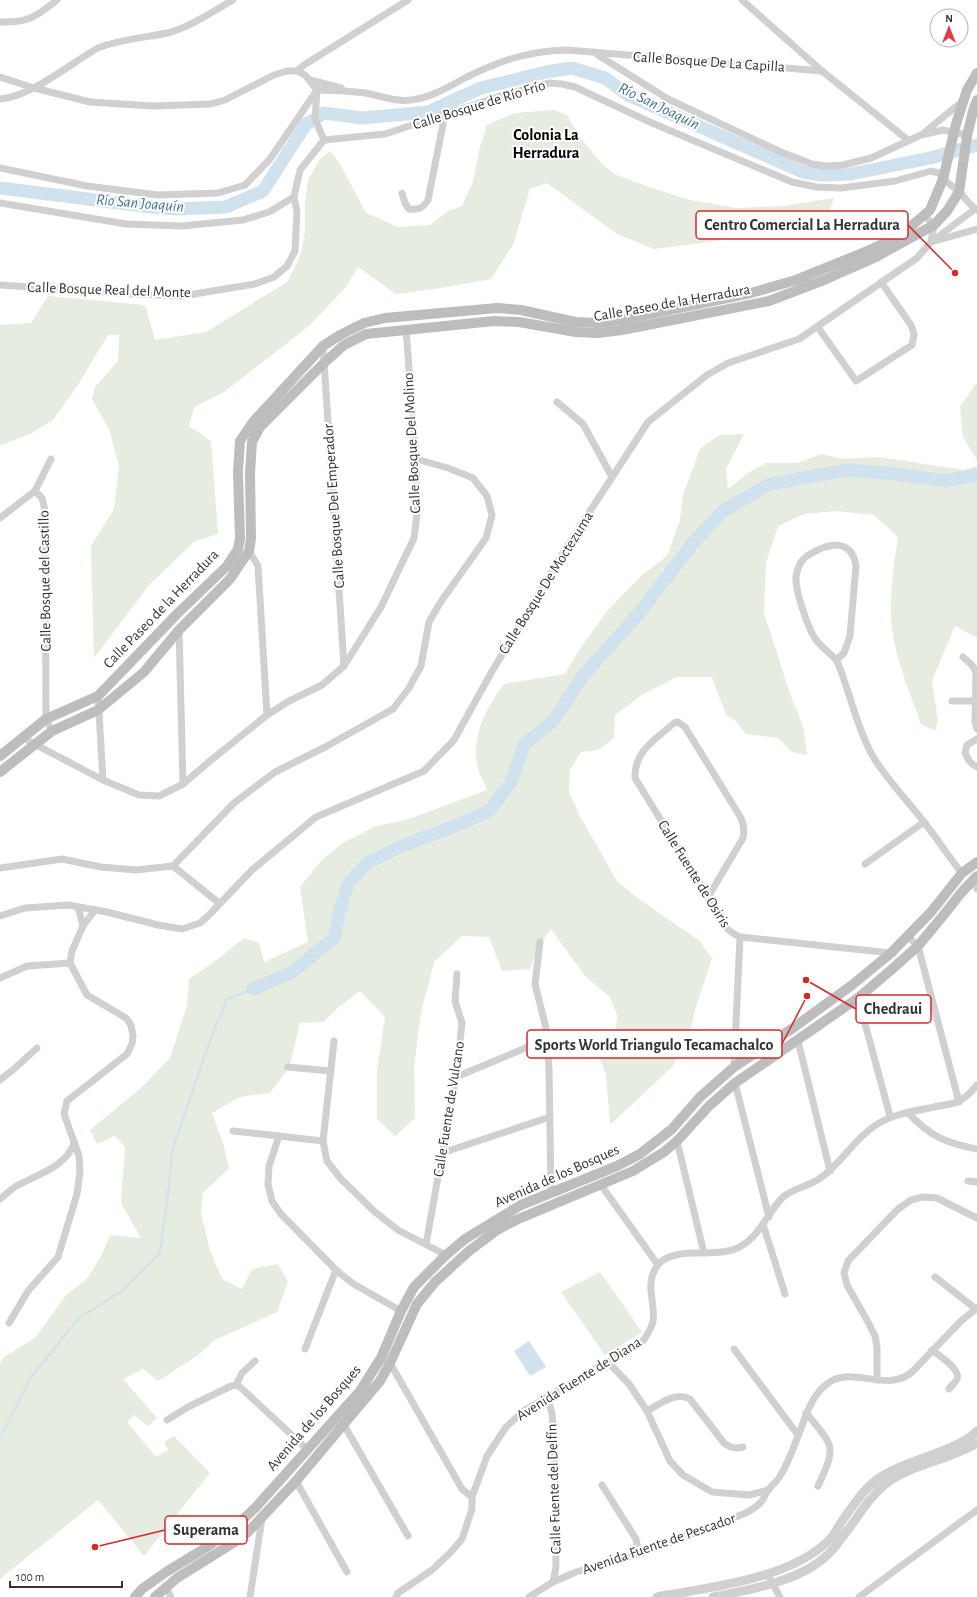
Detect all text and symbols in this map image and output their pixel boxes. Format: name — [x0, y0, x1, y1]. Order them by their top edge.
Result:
north arrow — [929, 8, 969, 48]
text: N — [945, 13, 953, 24]
street label: Calle Bosque De La Capilla — [633, 49, 785, 75]
street label: Calle Bosque de Río Frío — [411, 78, 547, 132]
water label: Río San Joaquín — [615, 79, 702, 133]
district label: Colonia La Herradura — [513, 127, 580, 161]
water label: Río San Joaquín — [95, 191, 185, 216]
callout: Centro Comercial La Herradura — [696, 211, 908, 239]
text: Centro Comercial La Herradura — [704, 217, 900, 233]
street label: Calle Bosque Real del Monte — [27, 280, 191, 300]
street label: Calle Paseo de la Herradura — [593, 282, 752, 324]
street label: Calle Bosque Del Molino — [401, 372, 423, 514]
street label: Calle Bosque Del Emperador — [321, 423, 347, 589]
street label: Calle Bosque De Moctezuma — [496, 509, 596, 657]
street label: Calle Bosque del Castillo — [36, 510, 54, 652]
street label: Calle Paseo de la Herradura — [100, 547, 222, 671]
street label: Calle Fuente de Osiris — [655, 818, 733, 930]
callout: Chedraui — [856, 995, 931, 1023]
text: Chedraui — [864, 1001, 922, 1017]
callout: Sports World Triangulo Tecamachalco — [527, 1030, 782, 1058]
text: Sports World Triangulo Tecamachalco — [535, 1037, 774, 1053]
street label: Calle Fuente de Vulcano — [431, 1040, 467, 1178]
street label: Avenida de los Bosques — [492, 1142, 622, 1210]
street label: Avenida Fuente de Diana — [514, 1334, 644, 1424]
street label: Avenida de los Bosques — [264, 1362, 364, 1474]
street label: Calle Fuente del Delfín — [544, 1423, 564, 1555]
street label: Avenida Fuente de Pescador — [580, 1511, 738, 1577]
callout: Superama — [165, 1516, 247, 1544]
text: Superama — [173, 1522, 239, 1538]
scale bar — [10, 1563, 122, 1589]
text: 100 m — [16, 1571, 44, 1583]

